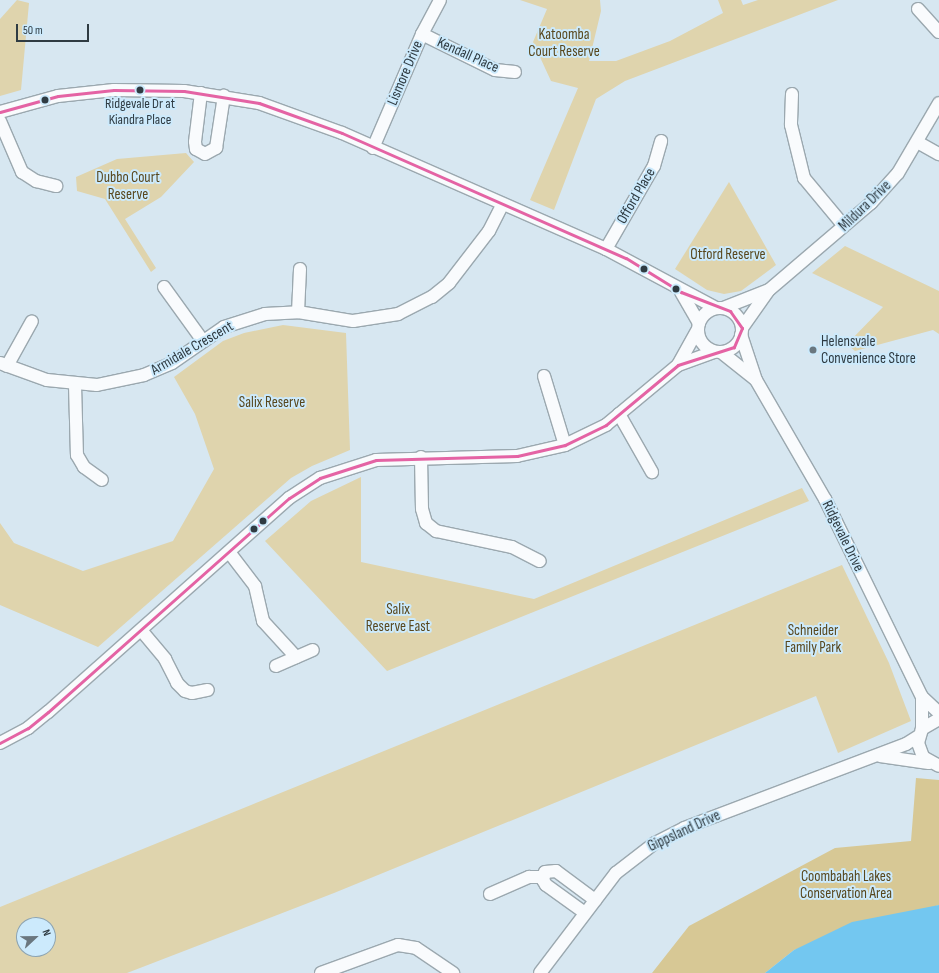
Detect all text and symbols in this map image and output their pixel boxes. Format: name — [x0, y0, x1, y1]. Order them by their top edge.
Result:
scale bar — [18, 16, 91, 42]
text: 50 m — [23, 23, 43, 38]
park label: Katoomba Court Reserve — [528, 25, 600, 60]
street label: Kendall Place — [434, 33, 502, 77]
street label: Lismore Drive — [383, 38, 427, 108]
marker: Ridgevale Dr at Kiandra Place — [135, 85, 145, 95]
unlabelled marker — [40, 95, 50, 105]
place label: Ridgevale Dr at Kiandra Place — [105, 96, 175, 128]
street label: Offord Place — [613, 165, 659, 227]
park label: Dubbo Court Reserve — [96, 168, 160, 203]
street label: Mildura Drive — [835, 177, 895, 235]
park label: Otford Reserve — [690, 246, 766, 264]
unlabelled marker — [639, 264, 649, 274]
unlabelled marker — [671, 284, 681, 294]
street label: Armidale Crescent — [147, 317, 237, 379]
place label: Helensvale Convenience Store — [821, 332, 916, 367]
marker: Helensvale Convenience Store — [808, 345, 818, 355]
park label: Salix Reserve — [239, 394, 305, 412]
street label: Ridgevale Drive — [818, 498, 868, 574]
unlabelled marker — [258, 516, 268, 526]
unlabelled marker — [249, 524, 259, 534]
park label: Salix Reserve East — [366, 600, 430, 635]
park label: Schneider Family Park — [785, 621, 841, 656]
street label: Gippsland Drive — [645, 806, 723, 856]
park label: Coombabah Lakes Conservation Area — [800, 867, 892, 902]
north arrow — [16, 917, 56, 957]
text: N — [40, 928, 54, 938]

